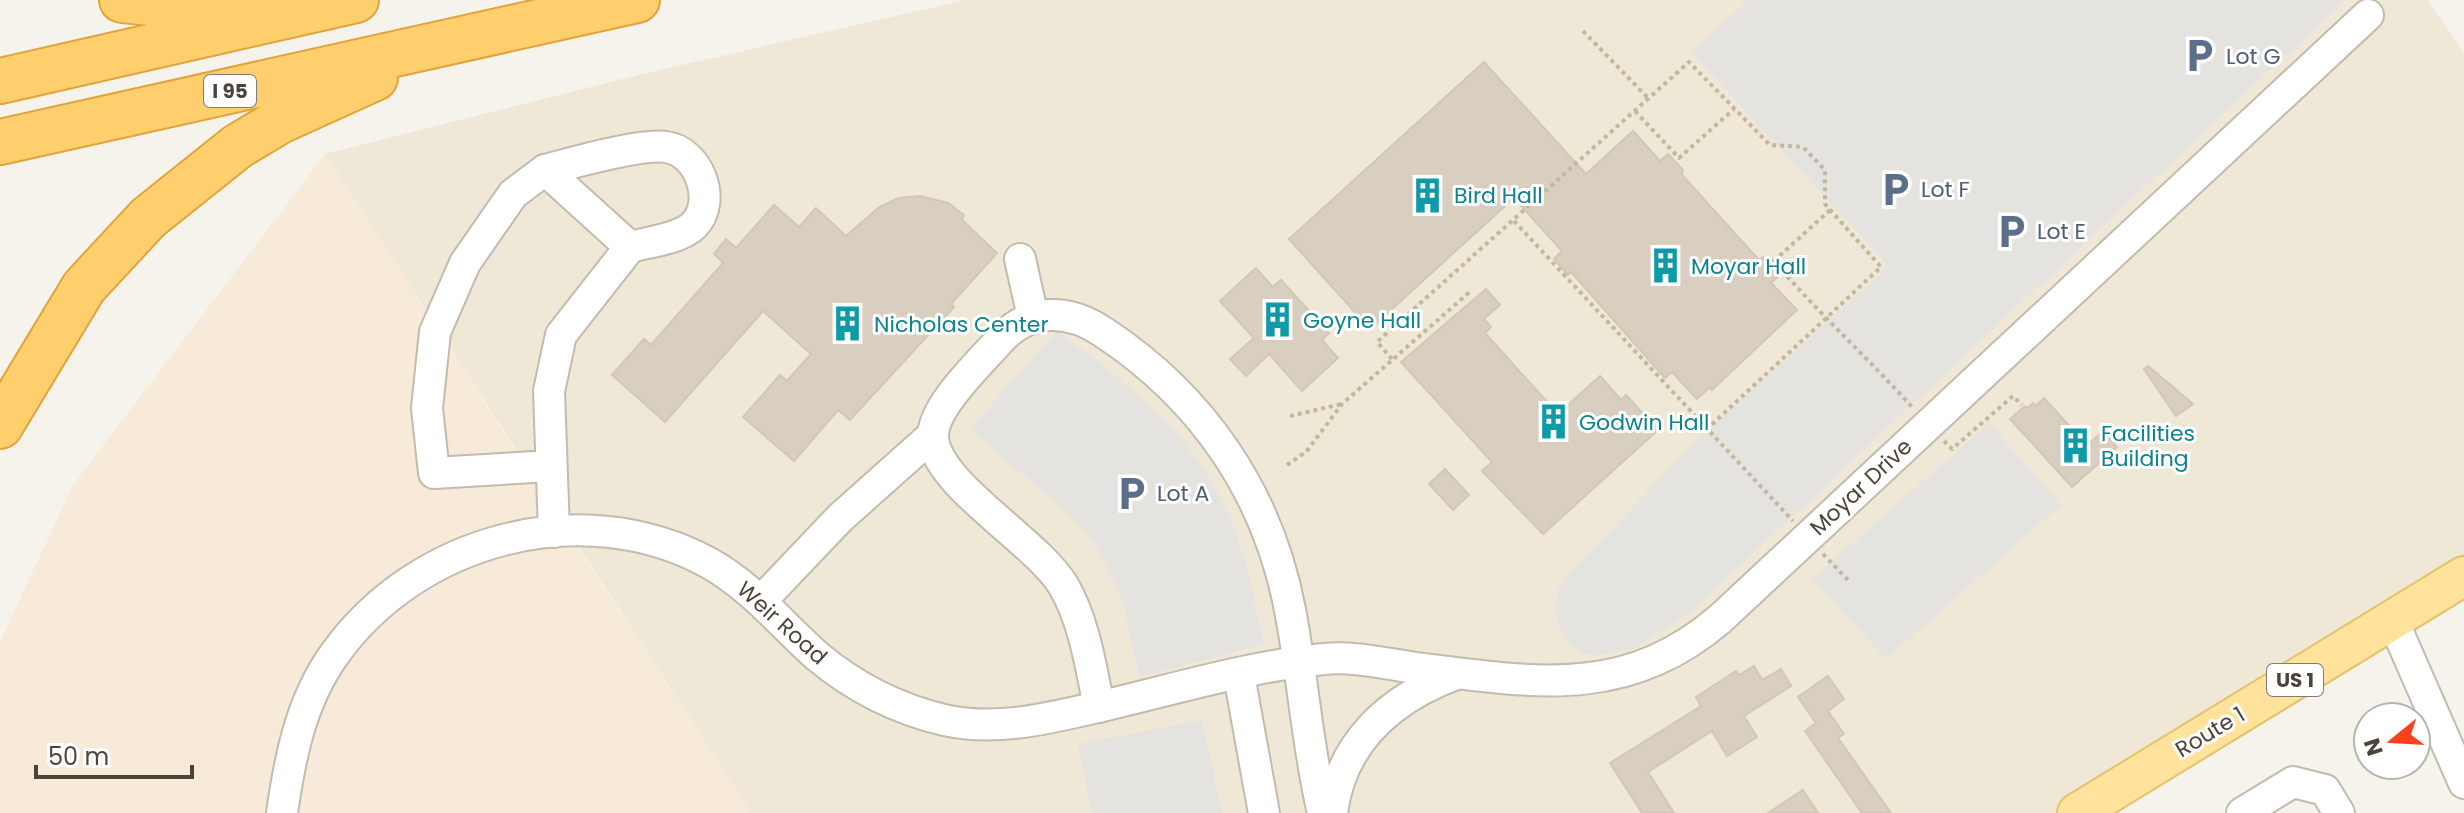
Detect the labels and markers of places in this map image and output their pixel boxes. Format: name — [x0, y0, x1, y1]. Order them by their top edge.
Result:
parking icon: Lot G — [2181, 37, 2219, 75]
place label: Lot G — [2226, 41, 2281, 72]
parking icon: Lot F — [1876, 170, 1914, 208]
place label: Lot F — [1921, 174, 1970, 205]
building icon: Bird Hall — [1409, 176, 1447, 214]
place label: Bird Hall — [1454, 180, 1543, 211]
parking icon: Lot E — [1992, 212, 2030, 250]
place label: Lot E — [2037, 216, 2086, 247]
building icon: Moyar Hall — [1646, 247, 1684, 285]
place label: Moyar Hall — [1691, 251, 1806, 282]
building icon: Goyne Hall — [1258, 301, 1296, 339]
building icon: Nicholas Center — [829, 305, 867, 343]
place label: Goyne Hall — [1303, 305, 1421, 336]
place label: Nicholas Center — [874, 309, 1049, 340]
building icon: Godwin Hall — [1534, 403, 1572, 441]
place label: Godwin Hall — [1579, 407, 1709, 438]
place label: Facilities Building — [2101, 418, 2195, 474]
building icon: Facilities Building — [2056, 427, 2094, 465]
parking icon: Lot A — [1112, 474, 1150, 512]
place label: Lot A — [1157, 478, 1209, 509]

